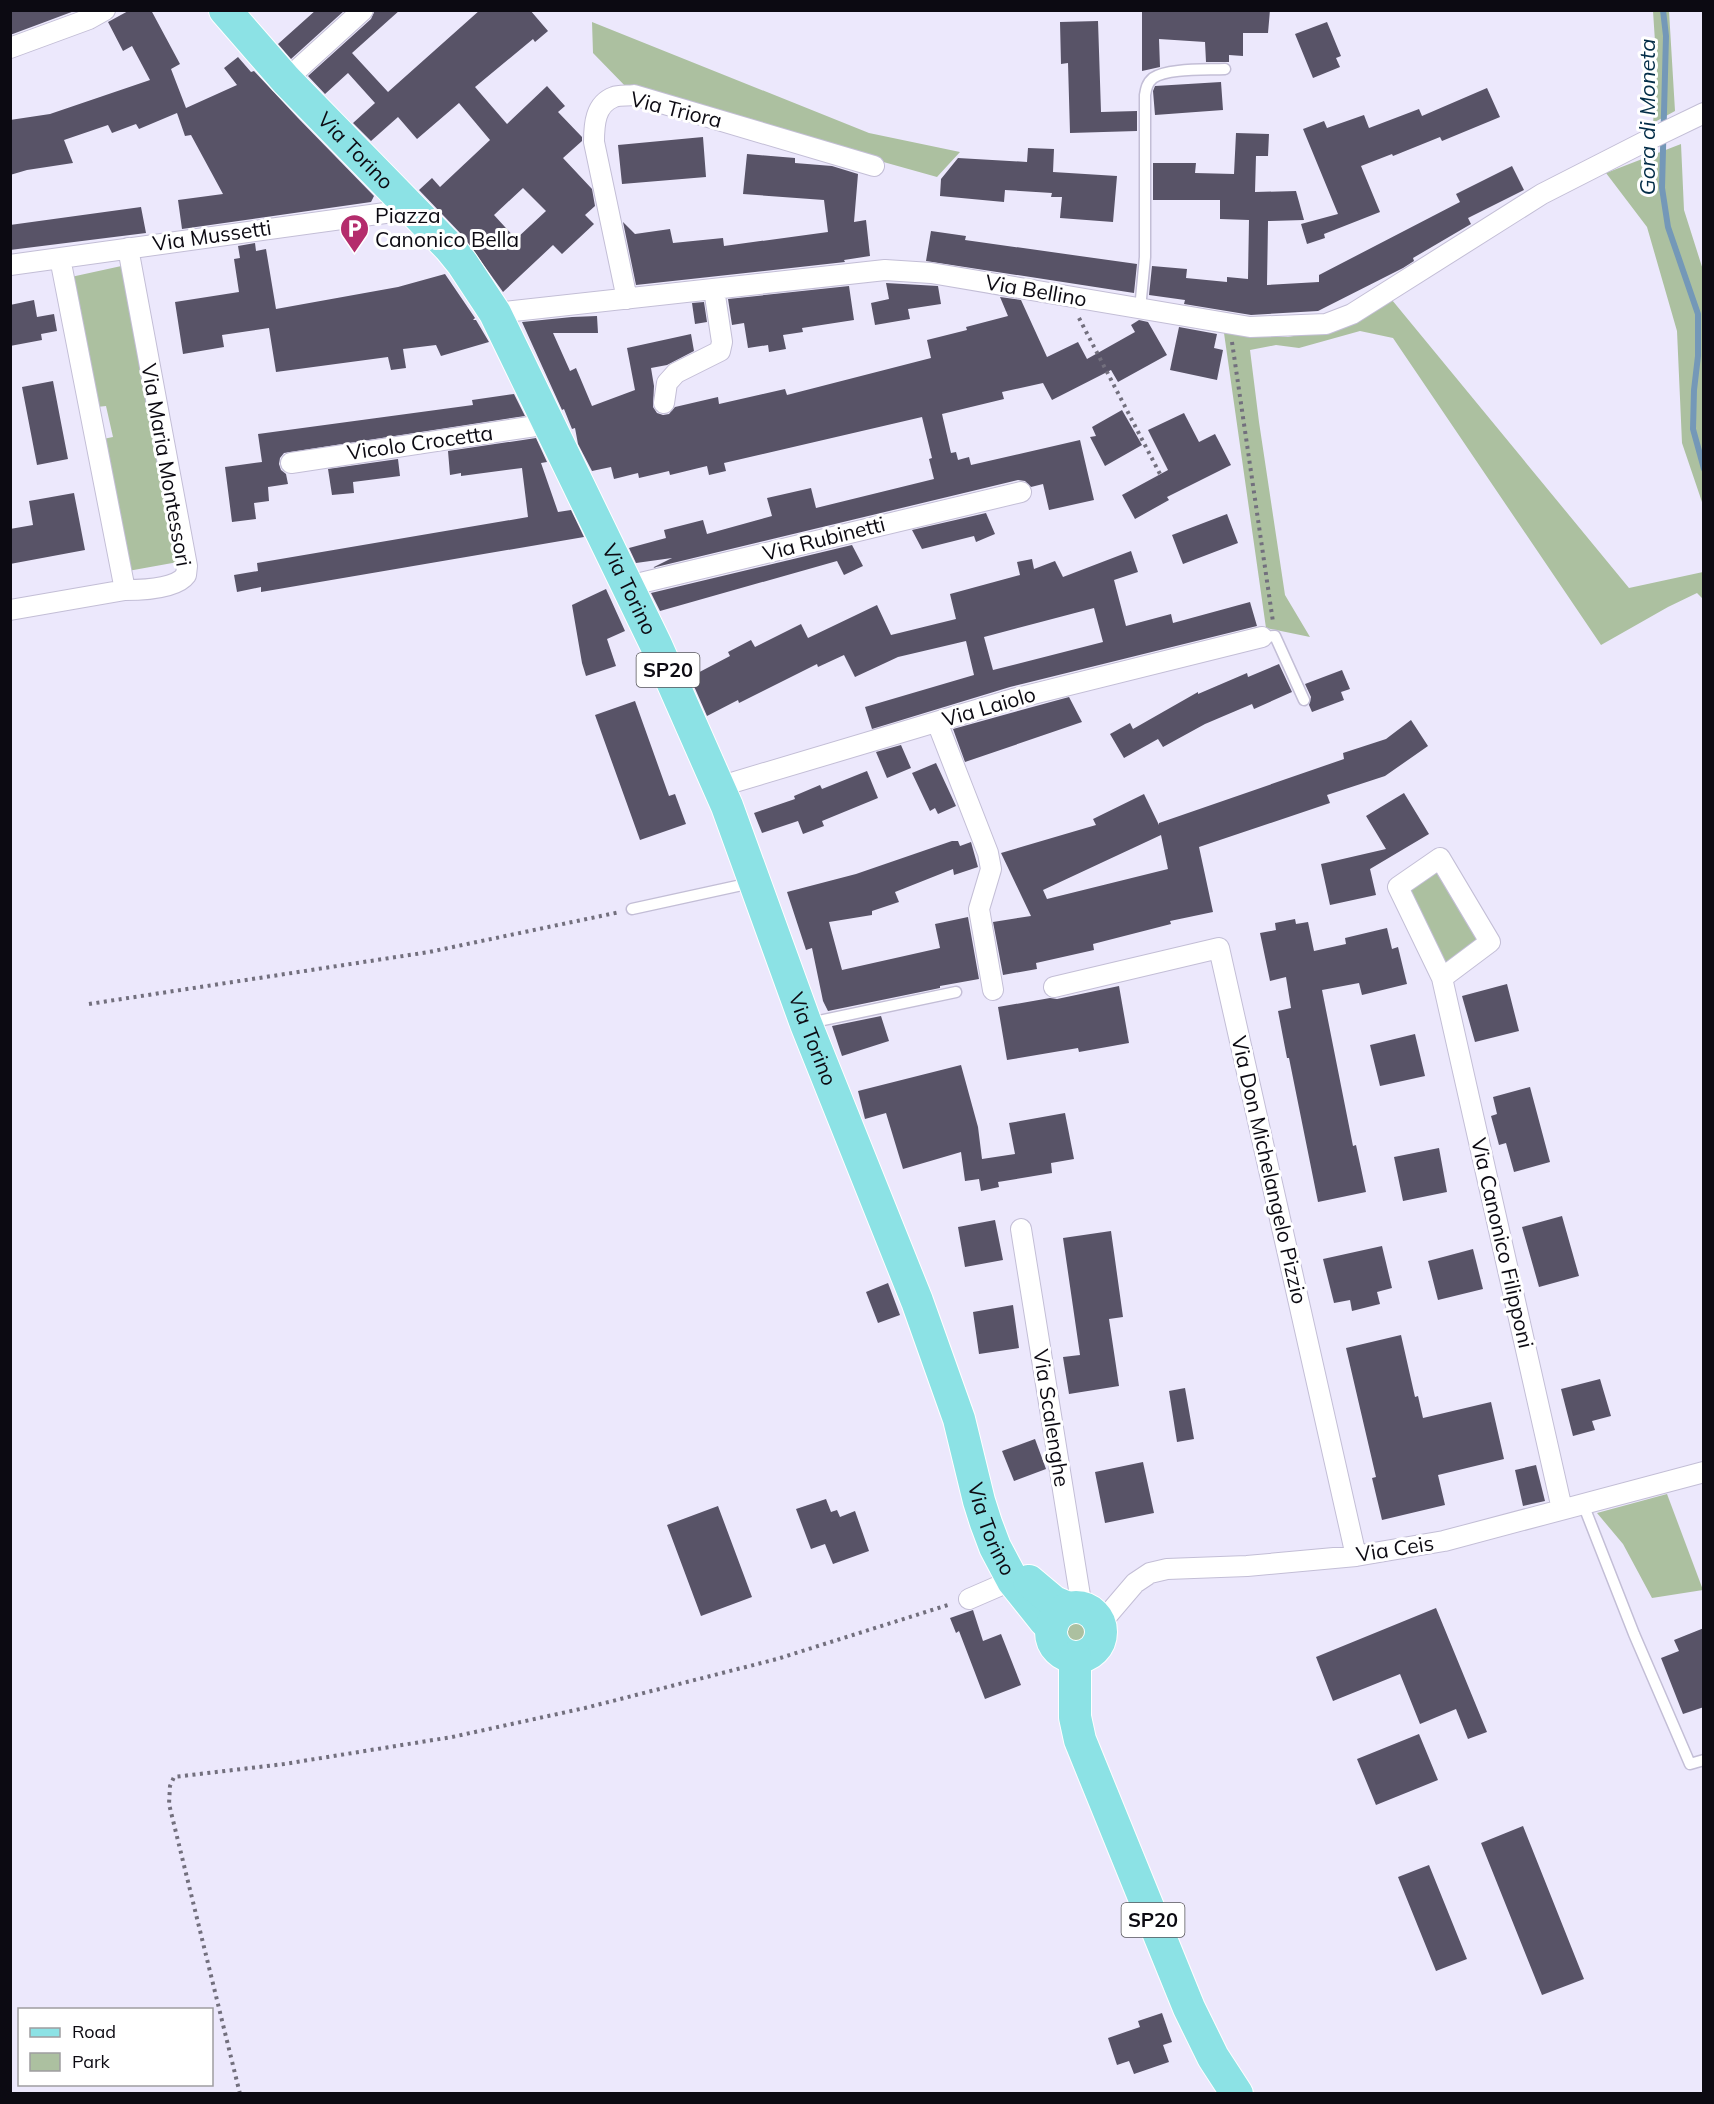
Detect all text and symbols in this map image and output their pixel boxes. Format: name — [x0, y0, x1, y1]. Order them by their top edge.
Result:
water label: Gora di Moneta — [1633, 39, 1661, 195]
street label: Via Triora — [628, 85, 725, 133]
street label: Via Torino — [313, 106, 399, 194]
place label: Piazza Canonico Bella — [375, 202, 519, 252]
parking icon: Piazza Canonico Bella — [338, 212, 370, 254]
street label: Via Mussetti — [151, 214, 273, 256]
street label: Via Bellino — [983, 268, 1089, 312]
street label: Via Maria Montessori — [136, 361, 198, 568]
street label: Vicolo Crocetta — [345, 419, 494, 465]
street label: Via Rubinetti — [760, 510, 888, 566]
street label: Via Torino — [597, 539, 663, 639]
road number: SP20 — [636, 653, 700, 687]
street label: Via Laiolo — [939, 680, 1038, 732]
street label: Via Torino — [784, 989, 843, 1089]
street label: Via Don Michelangelo Pizzio — [1226, 1033, 1313, 1306]
street label: Via Canonico Filipponi — [1466, 1135, 1540, 1350]
street label: Via Scalenghe — [1028, 1347, 1076, 1488]
street label: Via Torino — [963, 1480, 1022, 1580]
street label: Via Ceis — [1354, 1529, 1436, 1567]
road number: SP20 — [1122, 1903, 1184, 1937]
legend — [18, 2008, 213, 2086]
text: Road — [72, 2020, 116, 2043]
text: Park — [72, 2050, 111, 2073]

